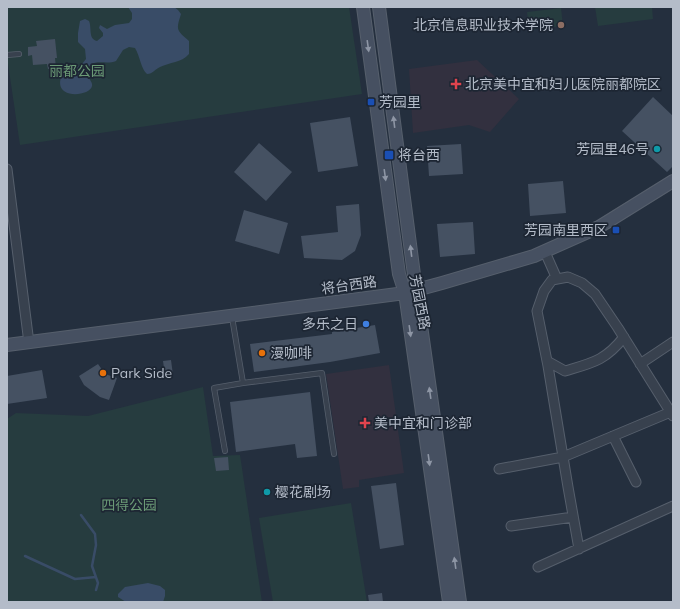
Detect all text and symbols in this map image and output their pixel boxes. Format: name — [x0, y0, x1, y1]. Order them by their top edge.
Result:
place label: 北京信息职业技术学院 — [413, 16, 553, 34]
marker: 北京信息职业技术学院 — [556, 20, 566, 30]
one-way arrow — [365, 40, 371, 52]
park label: 丽都公园 — [49, 62, 105, 80]
place label: 北京美中宜和妇儿医院丽都院区 — [465, 75, 661, 93]
marker: 北京美中宜和妇儿医院丽都院区 — [450, 78, 462, 90]
place label: 芳园里 — [379, 93, 421, 111]
marker: 芳园里 — [366, 97, 376, 107]
one-way arrow — [391, 116, 397, 128]
place label: 芳园里46号 — [576, 140, 649, 158]
marker: 芳园里46号 — [652, 144, 662, 154]
place label: 将台西 — [398, 146, 440, 164]
marker: 将台西 — [383, 149, 395, 161]
one-way arrow — [382, 168, 389, 181]
place label: 芳园南里西区 — [524, 221, 608, 239]
marker: 芳园南里西区 — [611, 225, 621, 235]
one-way arrow — [408, 245, 414, 257]
street label: 将台西路 — [320, 272, 378, 298]
street label: 芳园西路 — [406, 273, 434, 331]
place label: 多乐之日 — [302, 315, 358, 333]
marker: 多乐之日 — [361, 319, 371, 329]
one-way arrow — [407, 325, 413, 337]
place label: 漫咖啡 — [270, 344, 312, 362]
marker: 漫咖啡 — [257, 348, 267, 358]
place label: Park Side — [111, 364, 172, 382]
marker: Park Side — [98, 368, 108, 378]
one-way arrow — [427, 387, 433, 399]
place label: 美中宜和门诊部 — [374, 414, 472, 432]
marker: 美中宜和门诊部 — [359, 417, 371, 429]
one-way arrow — [426, 454, 432, 466]
place label: 樱花剧场 — [275, 483, 331, 501]
marker: 樱花剧场 — [262, 487, 272, 497]
park label: 四得公园 — [101, 496, 157, 514]
one-way arrow — [452, 557, 458, 569]

